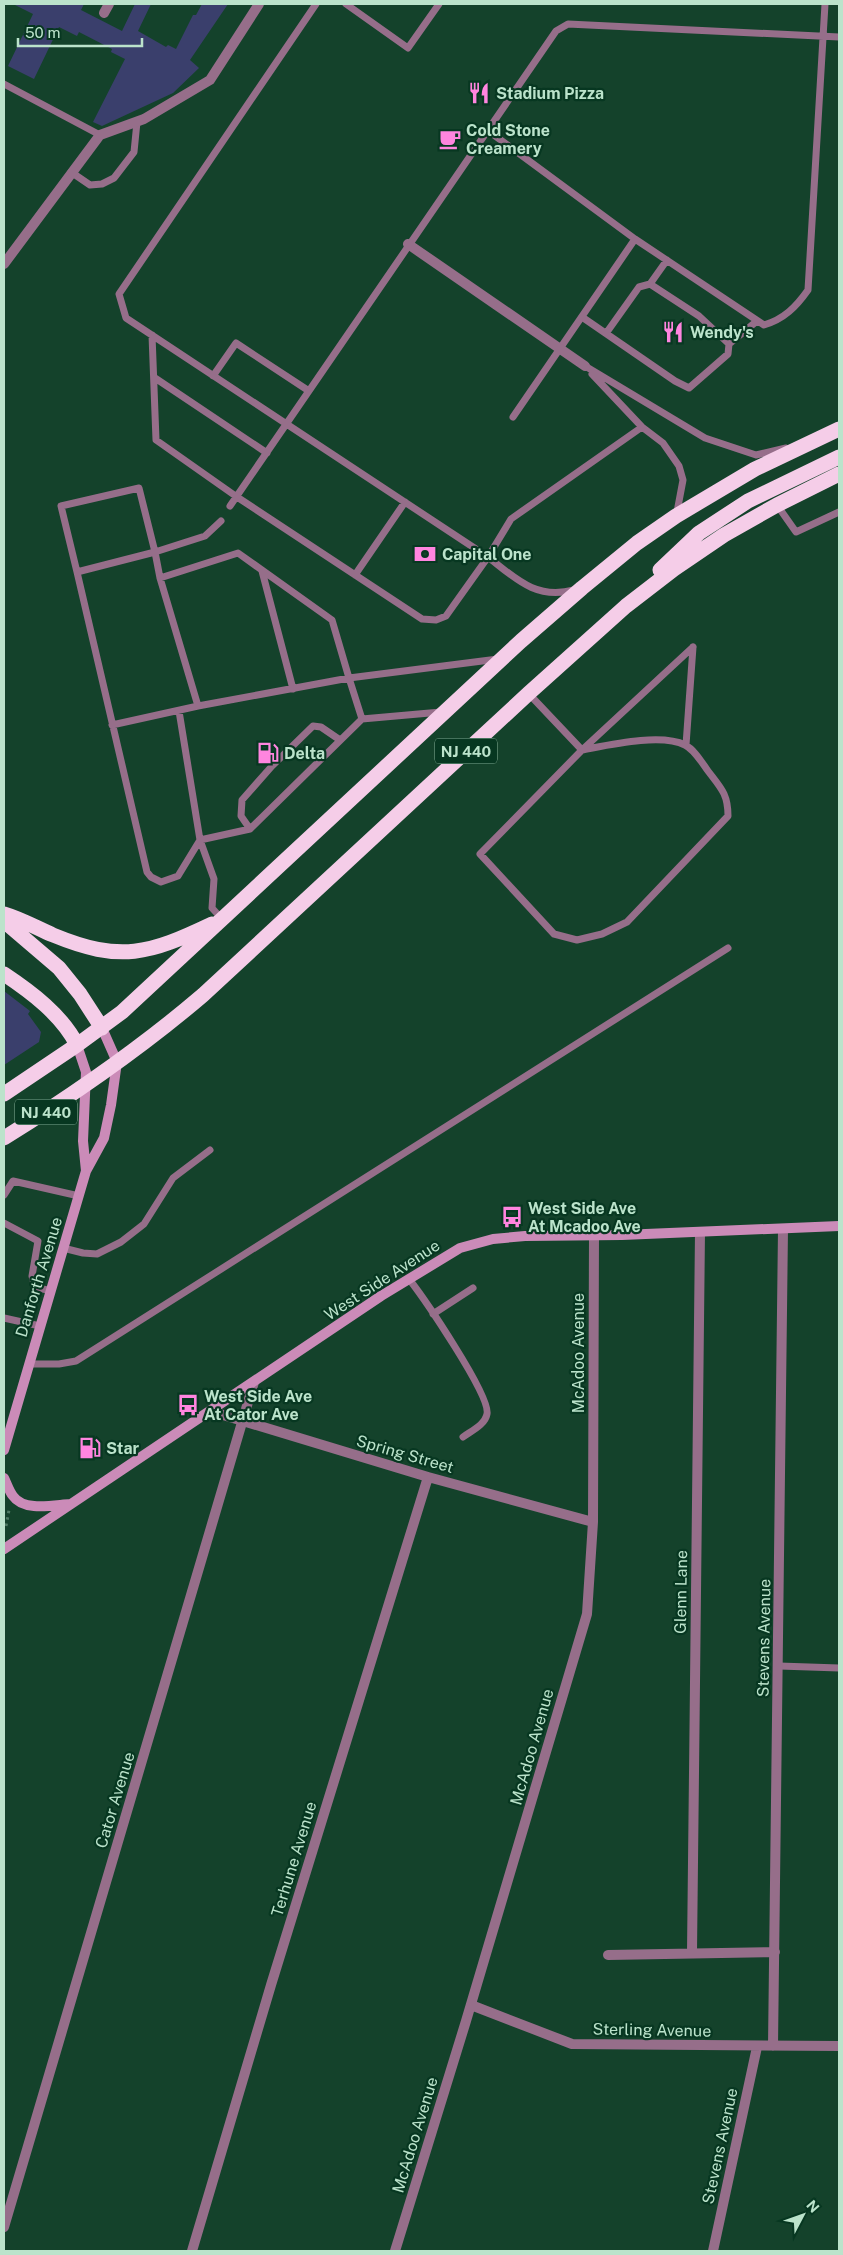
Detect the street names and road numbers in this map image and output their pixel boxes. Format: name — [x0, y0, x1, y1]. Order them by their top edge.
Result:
road number: NJ 440 — [435, 738, 497, 764]
road number: NJ 440 — [15, 1100, 77, 1124]
street label: Danforth Avenue — [12, 1215, 66, 1339]
street label: West Side Avenue — [321, 1236, 443, 1324]
street label: McAdoo Avenue — [569, 1293, 588, 1413]
street label: Spring Street — [354, 1431, 456, 1477]
street label: Glenn Lane — [671, 1550, 691, 1634]
street label: Stevens Avenue — [753, 1579, 775, 1697]
street label: McAdoo Avenue — [506, 1687, 558, 1807]
street label: Cator Avenue — [91, 1750, 139, 1850]
street label: Terhune Avenue — [267, 1799, 321, 1919]
street label: Sterling Avenue — [593, 2019, 711, 2041]
street label: McAdoo Avenue — [388, 2075, 442, 2195]
street label: Stevens Avenue — [698, 2086, 742, 2206]

